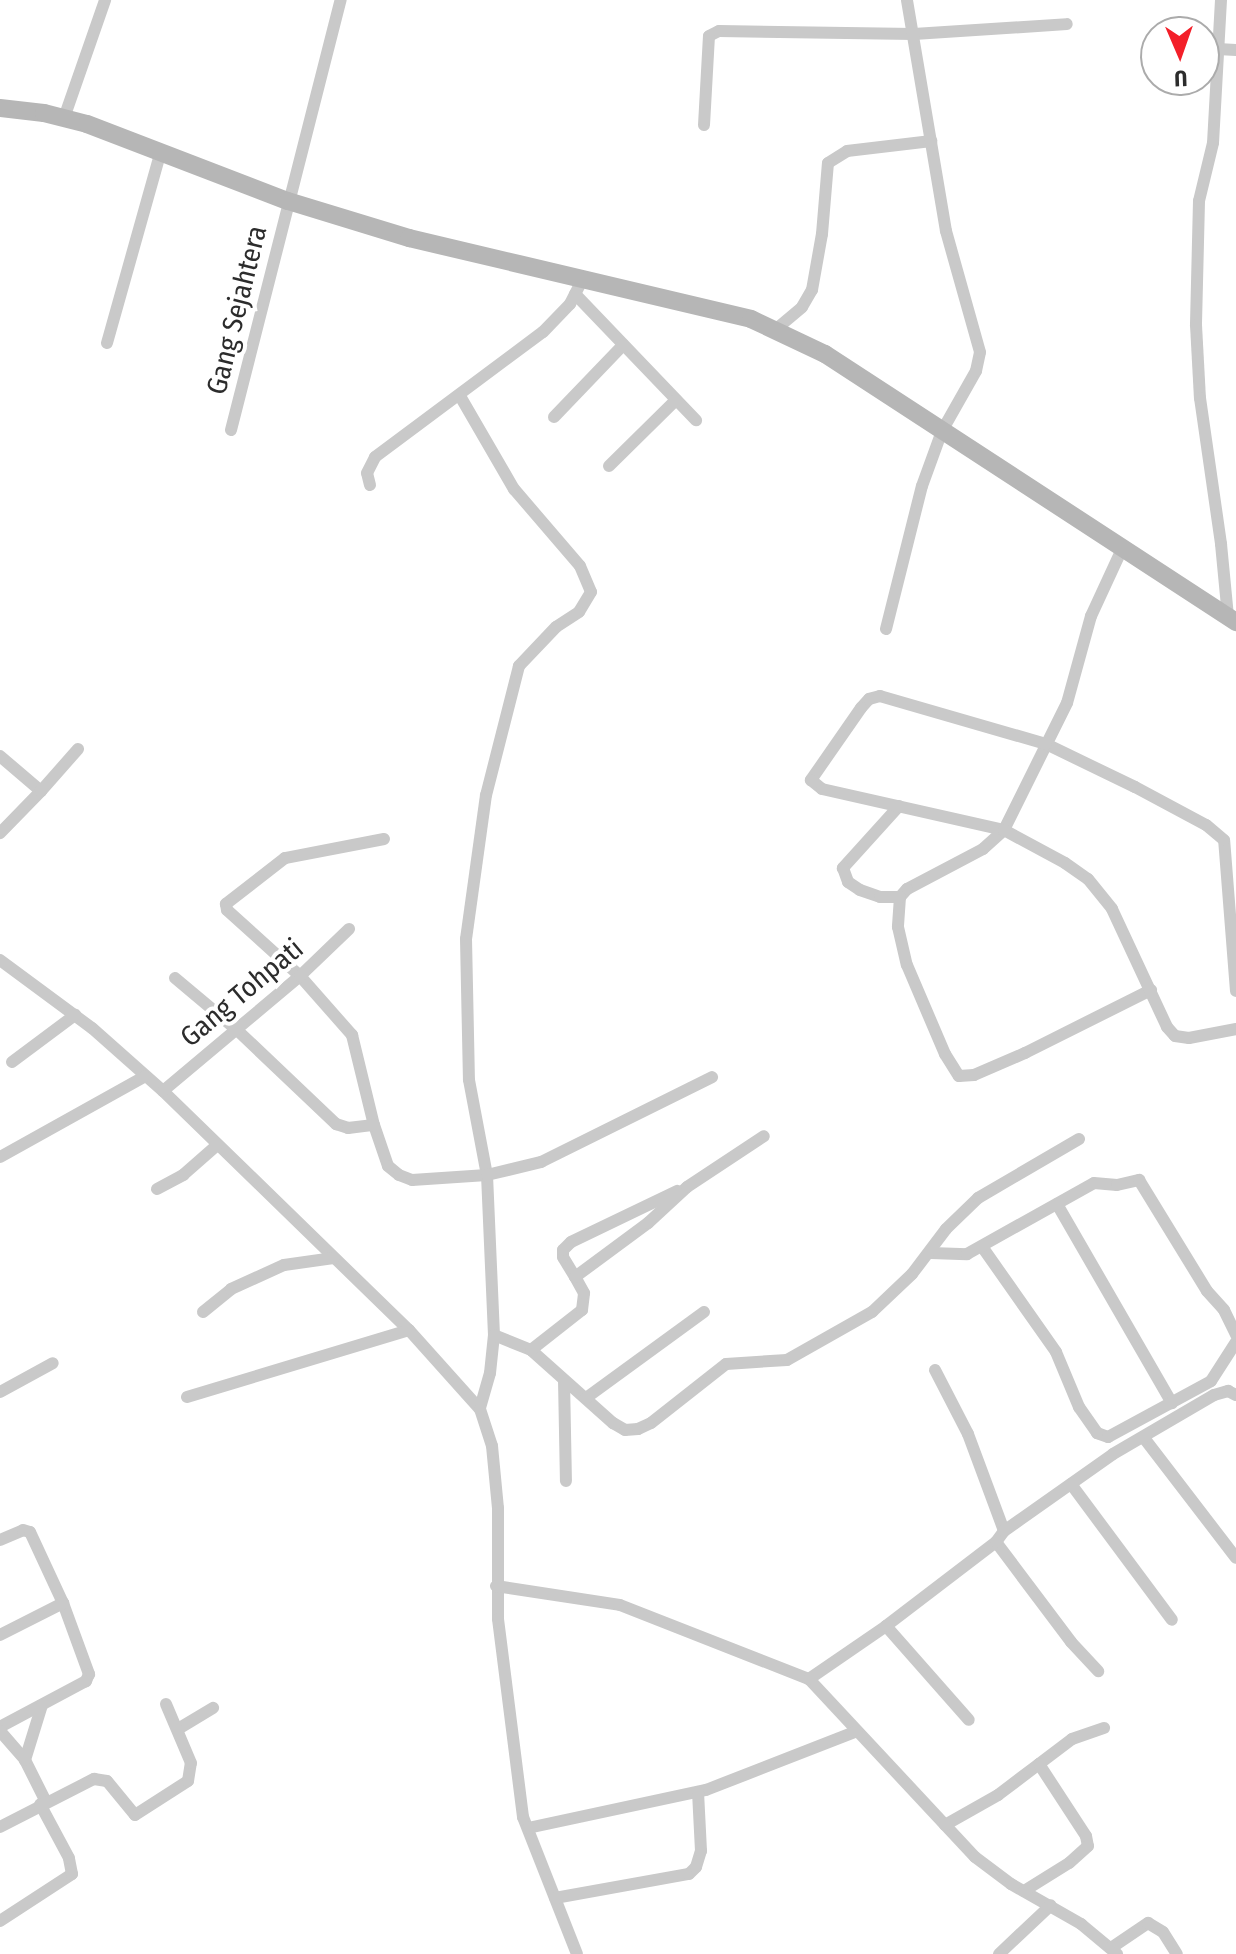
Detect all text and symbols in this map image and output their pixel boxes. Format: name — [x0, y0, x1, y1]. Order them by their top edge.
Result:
north arrow — [1140, 16, 1220, 96]
text: U — [1174, 65, 1188, 92]
street label: Gang Sejahtera — [200, 222, 274, 398]
street label: Gang Tohpati — [174, 932, 310, 1054]

